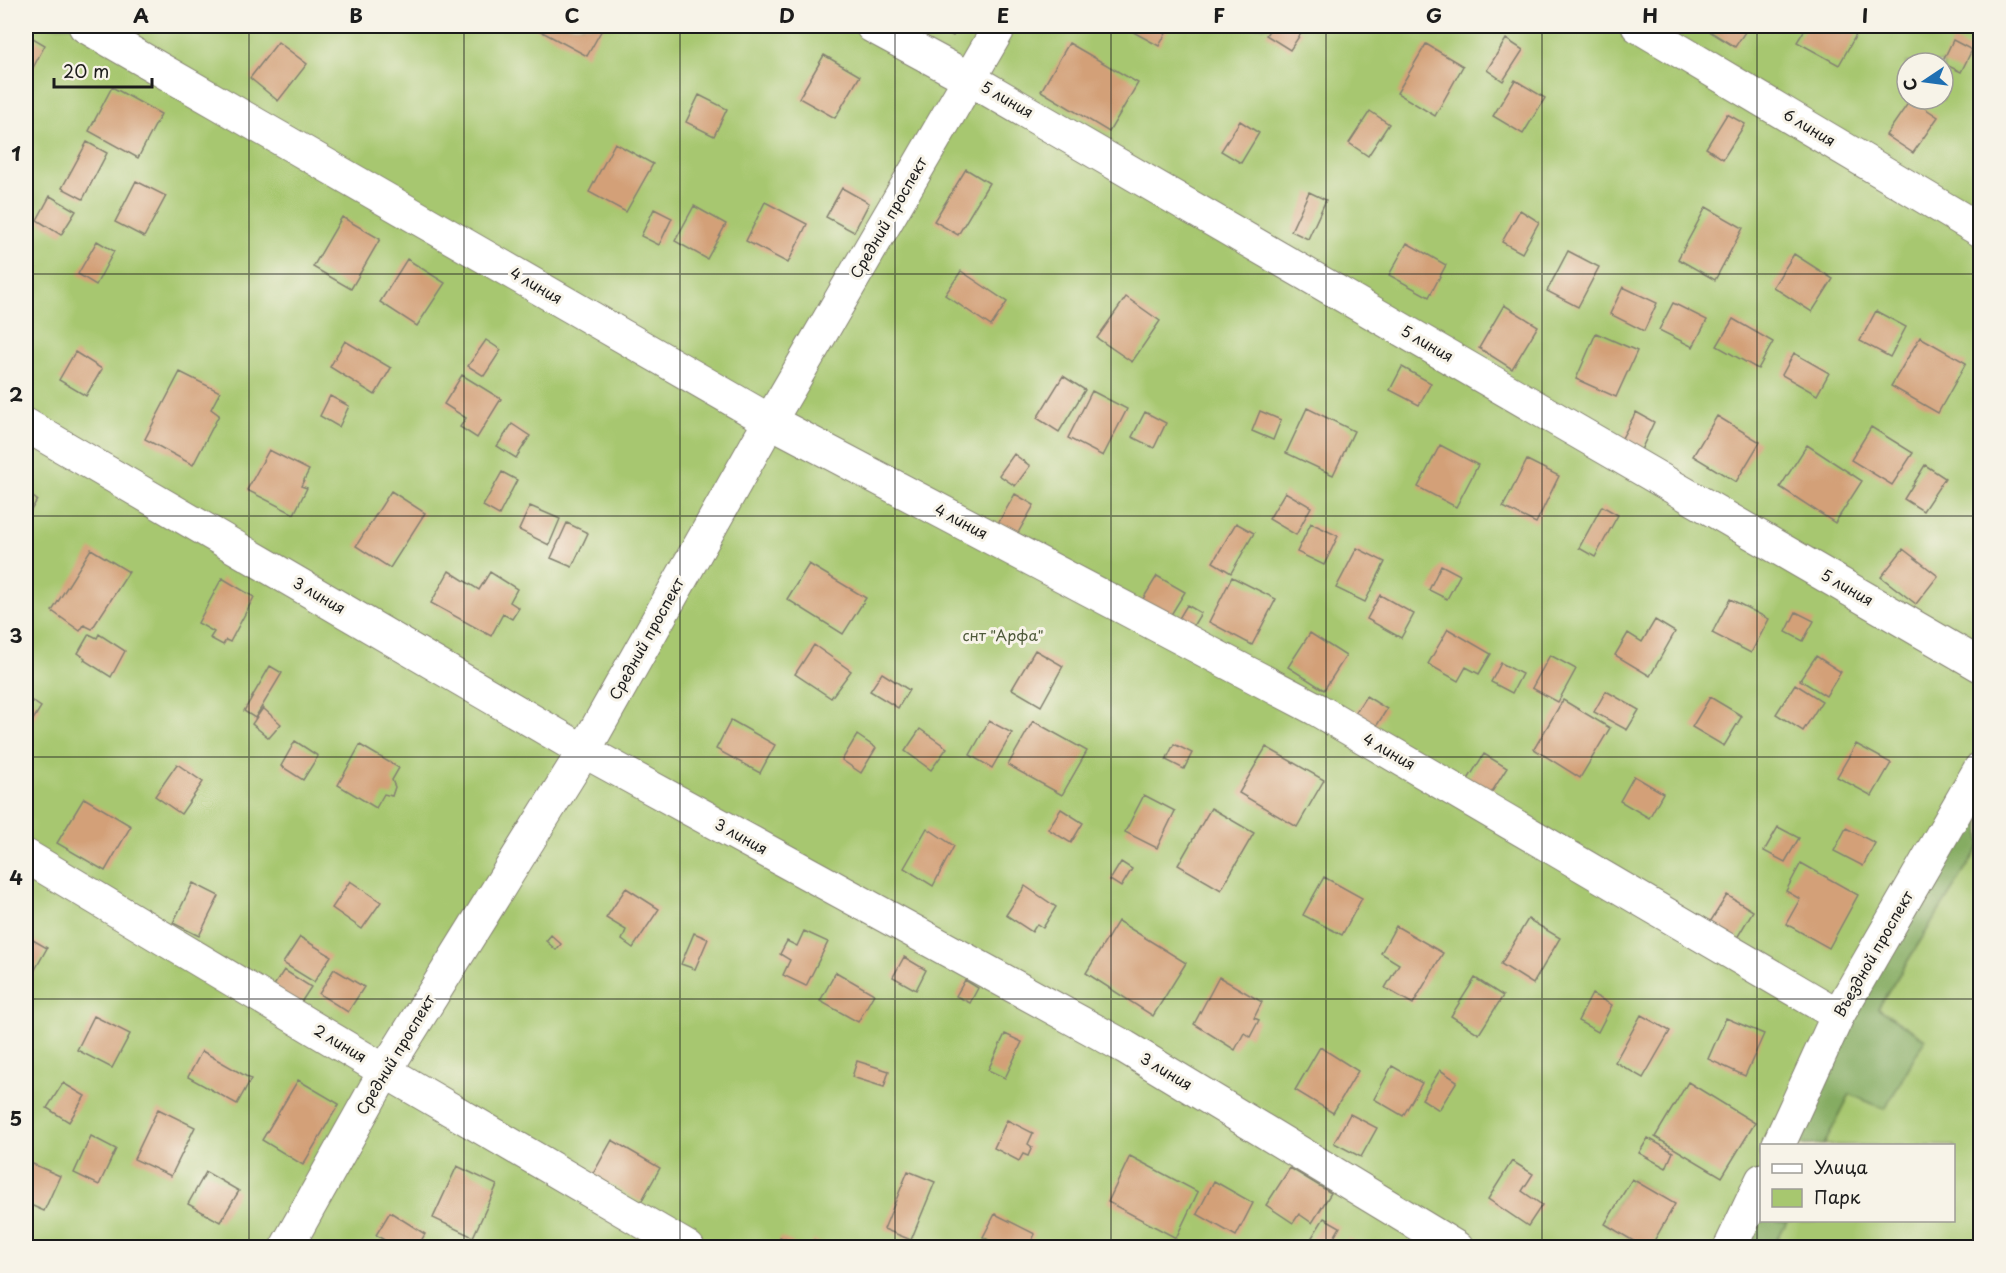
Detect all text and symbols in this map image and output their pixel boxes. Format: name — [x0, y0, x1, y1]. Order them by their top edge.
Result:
text: A — [133, 0, 149, 30]
text: B — [349, 0, 363, 30]
text: C — [564, 0, 580, 30]
text: D — [779, 0, 795, 30]
text: E — [997, 0, 1009, 30]
text: F — [1213, 0, 1225, 30]
text: G — [1426, 0, 1442, 30]
text: H — [1642, 0, 1658, 30]
text: I — [1862, 0, 1868, 30]
scale bar — [54, 51, 152, 89]
north arrow — [1895, 51, 1955, 111]
text: 20 m — [63, 57, 109, 84]
street label: 5 линия — [977, 74, 1038, 123]
text: С — [1896, 76, 1922, 93]
street label: 6 линия — [1779, 102, 1840, 151]
text: 1 — [11, 138, 21, 168]
street label: Средний проспект — [844, 152, 932, 282]
street label: 4 линия — [506, 260, 567, 309]
street label: 5 линия — [1397, 318, 1458, 367]
text: 2 — [9, 379, 23, 409]
street label: 4 линия — [931, 497, 992, 544]
street label: 5 линия — [1817, 562, 1878, 611]
street label: 3 линия — [289, 570, 350, 619]
street label: Средний проспект — [602, 572, 689, 704]
text: 3 — [9, 620, 23, 650]
park label: снт "Арфа" — [962, 623, 1044, 646]
street label: 4 линия — [1359, 726, 1420, 775]
street label: 3 линия — [711, 812, 772, 860]
text: 4 — [9, 862, 23, 892]
street label: Въездной проспект — [1827, 885, 1919, 1021]
street label: Средний проспект — [350, 989, 440, 1119]
street label: 2 линия — [310, 1018, 372, 1067]
street label: 3 линия — [1136, 1046, 1197, 1095]
text: 5 — [10, 1103, 22, 1133]
legend — [1760, 1144, 1955, 1222]
text: Улица — [1814, 1153, 1868, 1180]
text: Парк — [1814, 1183, 1861, 1210]

